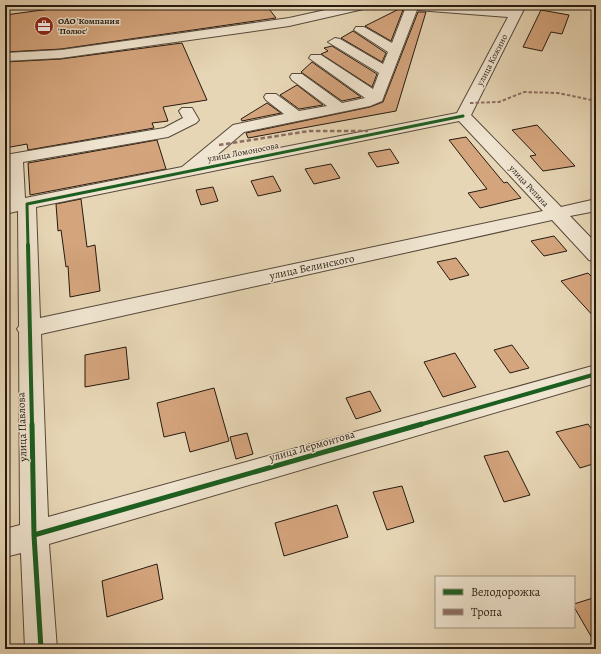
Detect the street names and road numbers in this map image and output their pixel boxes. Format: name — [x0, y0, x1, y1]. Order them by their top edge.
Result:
street label: улица Кожино — [473, 32, 510, 89]
street label: улица Ломоносова — [205, 139, 280, 165]
street label: улица Репина — [506, 162, 552, 210]
street label: улица Белинского — [267, 251, 356, 283]
street label: улица Павлова — [13, 391, 31, 463]
street label: улица Лермонтова — [267, 426, 357, 466]

